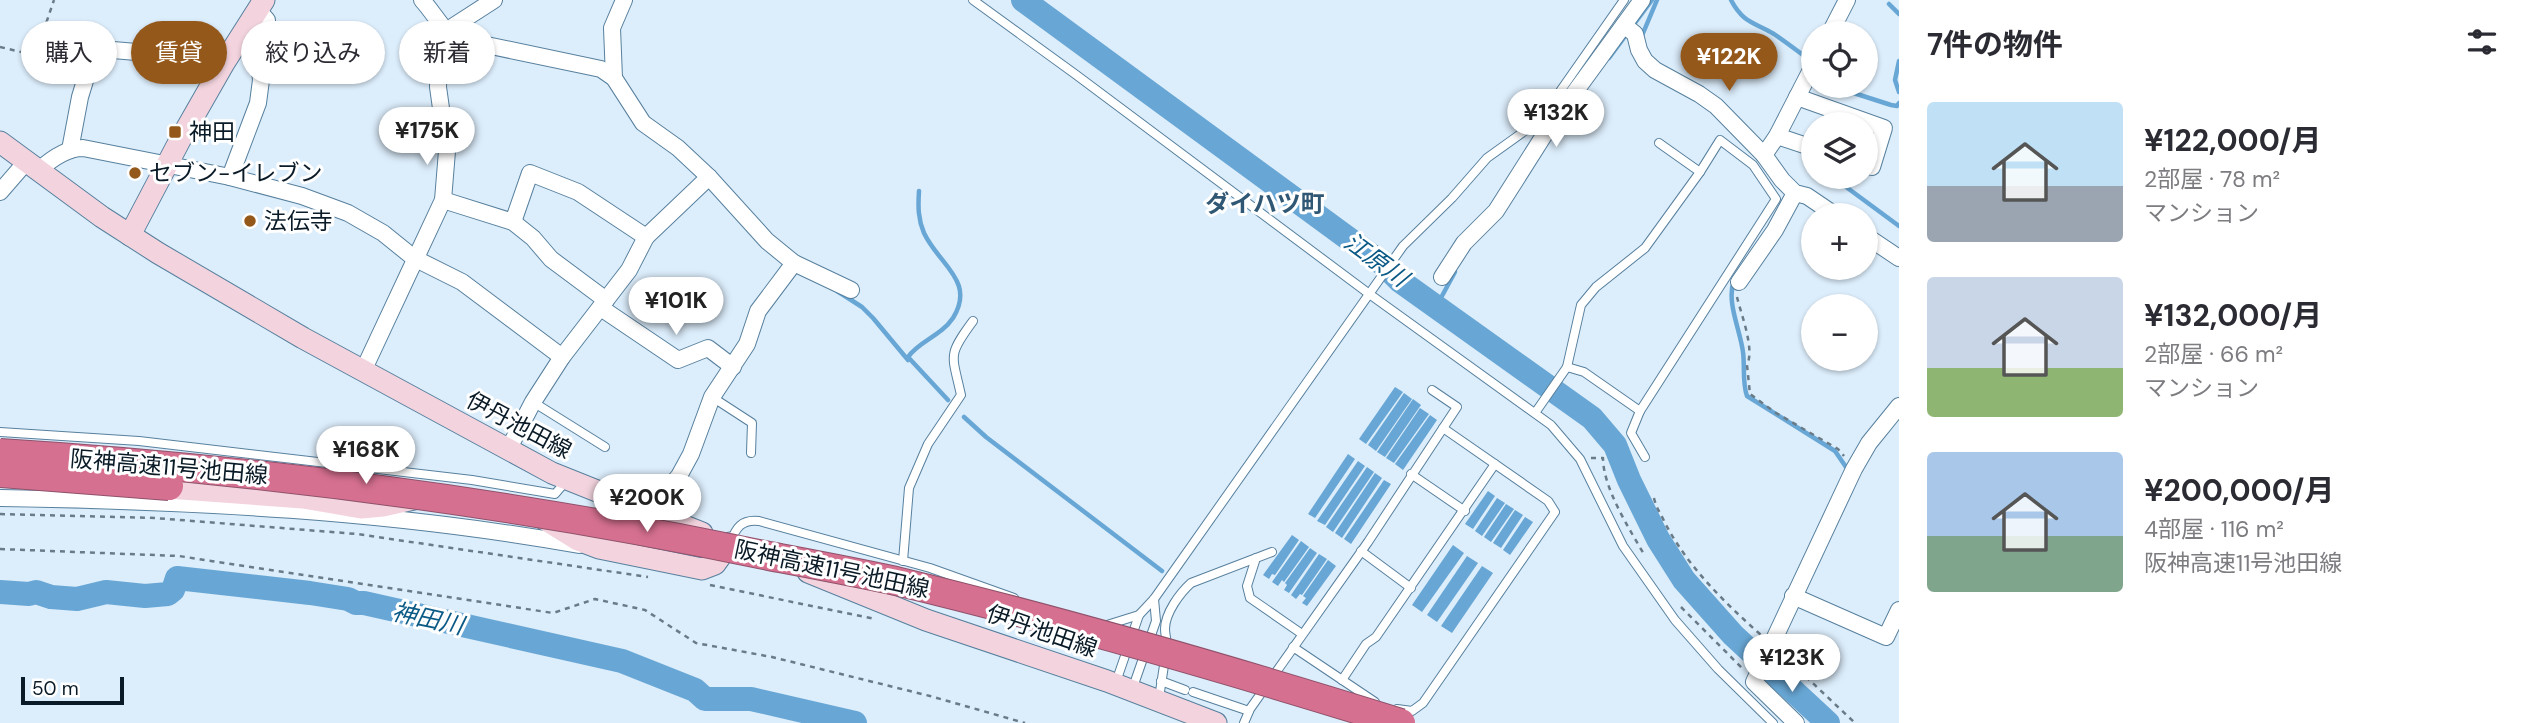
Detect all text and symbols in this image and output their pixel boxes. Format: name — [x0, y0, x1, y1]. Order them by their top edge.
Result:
chip: 購入 — [21, 21, 117, 84]
chip: 賃貸 — [131, 21, 227, 84]
chip: 絞り込み — [241, 21, 385, 84]
chip: 新着 — [399, 21, 495, 84]
map controls — [1801, 21, 1878, 371]
button: locate — [1801, 21, 1878, 98]
icon: filters — [2463, 23, 2501, 61]
text: 7件の物件 — [1927, 25, 2063, 64]
pin: ¥122K — [1680, 34, 1778, 93]
text: ¥122K — [1697, 41, 1761, 71]
pin: ¥132K — [1507, 90, 1605, 149]
text: ¥132K — [1523, 97, 1589, 127]
pin: ¥175K — [378, 108, 476, 167]
button: layers — [1801, 112, 1878, 189]
text: ¥175K — [395, 115, 459, 145]
place label: 神田 — [189, 117, 235, 147]
text: ¥122,000/月 — [2144, 121, 2321, 160]
marker: 神田 — [167, 124, 183, 140]
icon: home — [1983, 130, 2067, 214]
place label: セブン-イレブン — [149, 158, 322, 188]
text: 2部屋 · 78 m² — [2144, 164, 2280, 194]
marker: セブン-イレブン — [127, 165, 143, 181]
district label: ダイハツ町 — [1205, 188, 1325, 219]
text: マンション — [2144, 198, 2259, 228]
button: + — [1801, 203, 1878, 280]
place label: 法伝寺 — [264, 206, 333, 236]
marker: 法伝寺 — [242, 213, 258, 229]
water label: 江原川 — [1338, 226, 1417, 295]
pin: ¥101K — [627, 278, 725, 337]
text: ¥101K — [645, 285, 707, 315]
button: − — [1801, 294, 1878, 371]
text: ¥132,000/月 — [2144, 296, 2322, 335]
icon: home — [1983, 305, 2067, 389]
text: 2部屋 · 66 m² — [2144, 339, 2283, 369]
text: マンション — [2144, 373, 2259, 403]
street label: 伊丹池田線 — [461, 385, 577, 465]
pin: ¥168K — [317, 426, 415, 486]
text: ¥168K — [332, 434, 400, 464]
street label: 阪神高速11号池田線 — [69, 443, 269, 491]
text: ¥200,000/月 — [2144, 471, 2334, 510]
pin: ¥200K — [598, 475, 696, 534]
icon: home — [1983, 480, 2067, 564]
text: ¥200K — [609, 482, 685, 512]
text: 4部屋 · 116 m² — [2144, 514, 2284, 544]
street label: 阪神高速11号池田線 — [732, 534, 932, 604]
text: 阪神高速11号池田線 — [2144, 548, 2342, 578]
water label: 神田川 — [390, 596, 469, 642]
street label: 伊丹池田線 — [983, 598, 1101, 664]
pin: ¥123K — [1743, 634, 1841, 694]
text: ¥123K — [1759, 642, 1825, 672]
scale bar — [21, 674, 124, 706]
text: 50 m — [32, 676, 79, 701]

